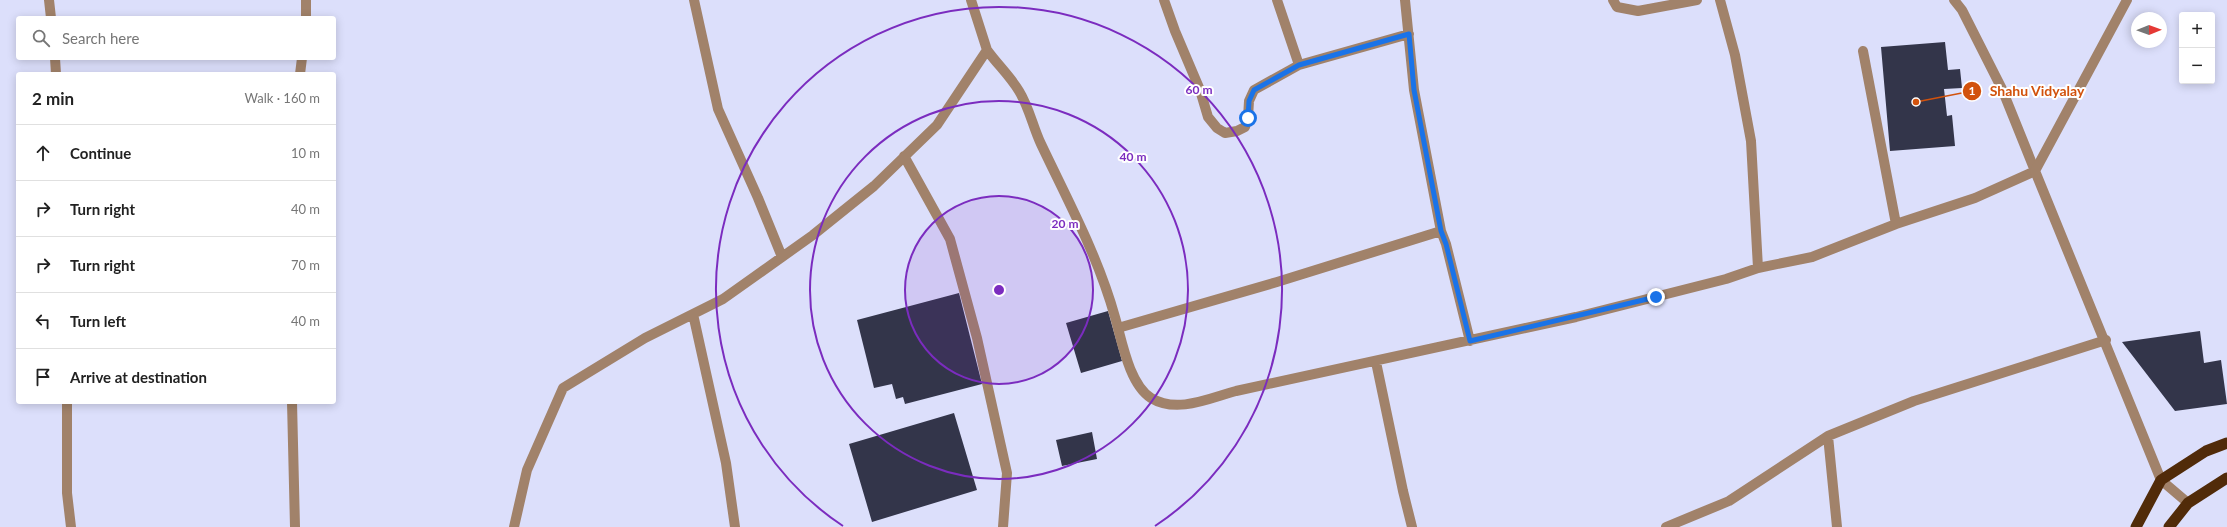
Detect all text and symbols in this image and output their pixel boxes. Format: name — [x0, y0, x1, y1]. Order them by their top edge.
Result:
north arrow — [2131, 12, 2167, 48]
map controls — [2179, 12, 2215, 84]
button: + — [2179, 12, 2215, 48]
search box — [16, 16, 336, 60]
icon: search — [30, 27, 52, 49]
text: Search here — [62, 29, 139, 47]
button: − — [2179, 48, 2215, 84]
callout: Shahu Vidyalay — [1962, 78, 2093, 104]
text: 60 m — [1186, 82, 1212, 97]
text: Shahu Vidyalay — [1990, 82, 2085, 99]
text: 1 — [1969, 83, 1976, 98]
text: 2 min — [32, 88, 74, 109]
text: Walk · 160 m — [244, 90, 320, 106]
route start — [1239, 109, 1257, 127]
icon: ahead — [32, 142, 54, 164]
text: Continue — [70, 144, 131, 162]
text: 10 m — [291, 145, 320, 161]
text: 40 m — [1120, 149, 1146, 164]
icon: right — [32, 198, 54, 220]
text: Turn right — [70, 200, 135, 218]
text: 40 m — [291, 201, 320, 217]
text: 20 m — [1052, 216, 1078, 231]
icon: right — [32, 254, 54, 276]
text: Turn right — [70, 256, 135, 274]
text: 70 m — [291, 257, 320, 273]
centre of rings — [992, 283, 1006, 297]
route end — [1647, 288, 1665, 306]
icon: left — [32, 310, 54, 332]
text: Turn left — [70, 312, 126, 330]
text: 40 m — [291, 313, 320, 329]
icon: arrive — [32, 366, 54, 388]
text: Arrive at destination — [70, 368, 207, 386]

